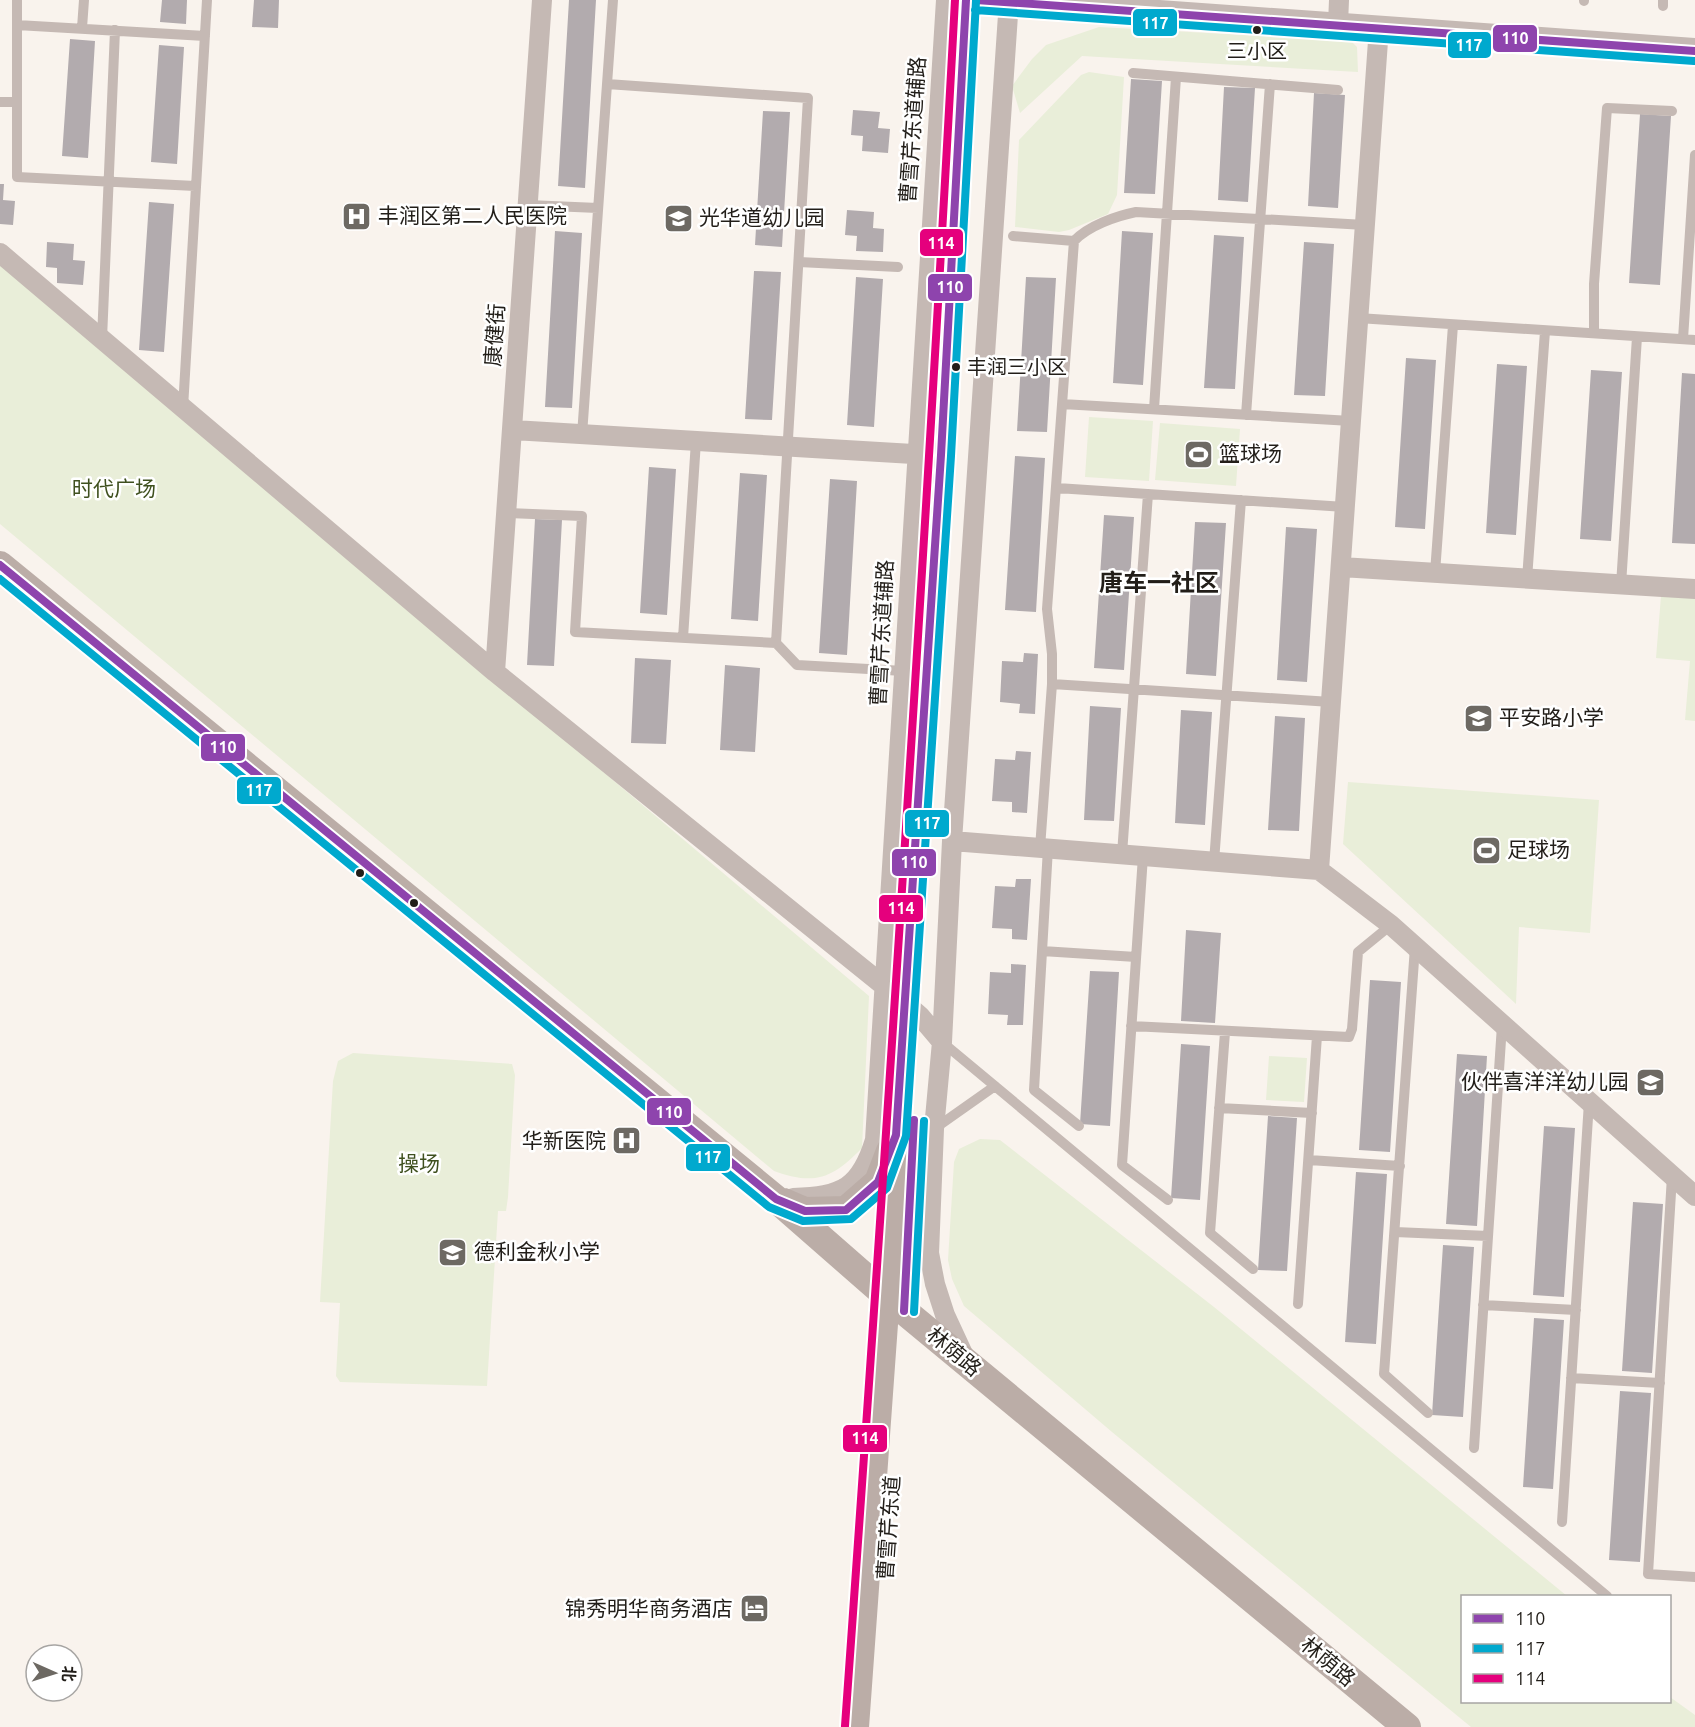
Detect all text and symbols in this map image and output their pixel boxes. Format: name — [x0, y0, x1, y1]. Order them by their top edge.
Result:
line badge: 117 — [1132, 8, 1178, 37]
text: 117 — [1141, 14, 1169, 32]
marker: 三小区 — [1251, 24, 1263, 36]
line badge: 110 — [1492, 24, 1538, 53]
text: 110 — [1501, 29, 1529, 47]
line badge: 117 — [1447, 31, 1492, 59]
text: 117 — [1455, 36, 1483, 54]
place label: 三小区 — [1227, 39, 1287, 62]
street label: 曹雪芹东道辅路 — [895, 56, 929, 204]
hospital icon: 丰润区第二人民医院 — [341, 200, 373, 232]
school or university icon: 光华道幼儿园 — [662, 202, 694, 234]
place label: 丰润区第二人民医院 — [378, 203, 567, 227]
place label: 光华道幼儿园 — [699, 205, 825, 229]
line badge: 114 — [919, 228, 964, 257]
text: 114 — [927, 234, 955, 252]
line badge: 110 — [927, 273, 973, 302]
text: 110 — [936, 278, 964, 296]
street label: 康健街 — [480, 303, 508, 367]
place label: 丰润三小区 — [967, 355, 1067, 378]
marker: 丰润三小区 — [950, 361, 962, 373]
sports icon: 篮球场 — [1182, 438, 1214, 470]
place label: 篮球场 — [1219, 441, 1282, 465]
park label: 时代广场 — [72, 476, 156, 500]
street label: 曹雪芹东道辅路 — [865, 559, 897, 707]
district label: 唐车一社区 — [1099, 569, 1219, 596]
school or university icon: 平安路小学 — [1462, 702, 1494, 734]
place label: 平安路小学 — [1499, 705, 1604, 729]
line badge: 110 — [200, 733, 246, 762]
text: 110 — [209, 738, 237, 756]
line badge: 117 — [236, 776, 282, 805]
text: 117 — [245, 781, 273, 799]
line badge: 117 — [904, 809, 950, 838]
text: 117 — [913, 814, 941, 832]
sports icon: 足球场 — [1470, 834, 1502, 866]
place label: 足球场 — [1507, 837, 1570, 861]
line badge: 110 — [891, 848, 937, 877]
text: 110 — [900, 853, 928, 871]
unlabelled marker — [354, 867, 366, 879]
line badge: 114 — [878, 894, 924, 923]
unlabelled marker — [408, 897, 420, 909]
text: 114 — [887, 899, 915, 917]
school or university icon: 伙伴喜洋洋幼儿园 — [1634, 1066, 1666, 1098]
place label: 伙伴喜洋洋幼儿园 — [1461, 1069, 1629, 1093]
line badge: 110 — [646, 1097, 692, 1126]
text: 110 — [655, 1103, 683, 1121]
hospital icon: 华新医院 — [611, 1125, 643, 1157]
place label: 华新医院 — [522, 1128, 606, 1152]
line badge: 117 — [685, 1143, 731, 1172]
text: 117 — [694, 1148, 722, 1166]
park label: 操场 — [398, 1151, 440, 1175]
school or university icon: 德利金秋小学 — [437, 1236, 469, 1268]
place label: 德利金秋小学 — [474, 1239, 600, 1263]
street label: 林荫路 — [923, 1322, 986, 1381]
line badge: 114 — [842, 1424, 888, 1453]
text: 114 — [851, 1429, 879, 1447]
street label: 曹雪芹东道 — [872, 1475, 904, 1581]
hotel icon: 锦秀明华商务酒店 — [738, 1593, 770, 1625]
legend — [1461, 1595, 1671, 1703]
place label: 锦秀明华商务酒店 — [565, 1596, 733, 1620]
text: 110 — [1515, 1608, 1545, 1628]
street label: 林荫路 — [1297, 1632, 1360, 1691]
text: 117 — [1515, 1638, 1545, 1658]
north arrow — [24, 1643, 84, 1703]
text: 北 — [60, 1665, 78, 1682]
text: 114 — [1515, 1668, 1545, 1688]

